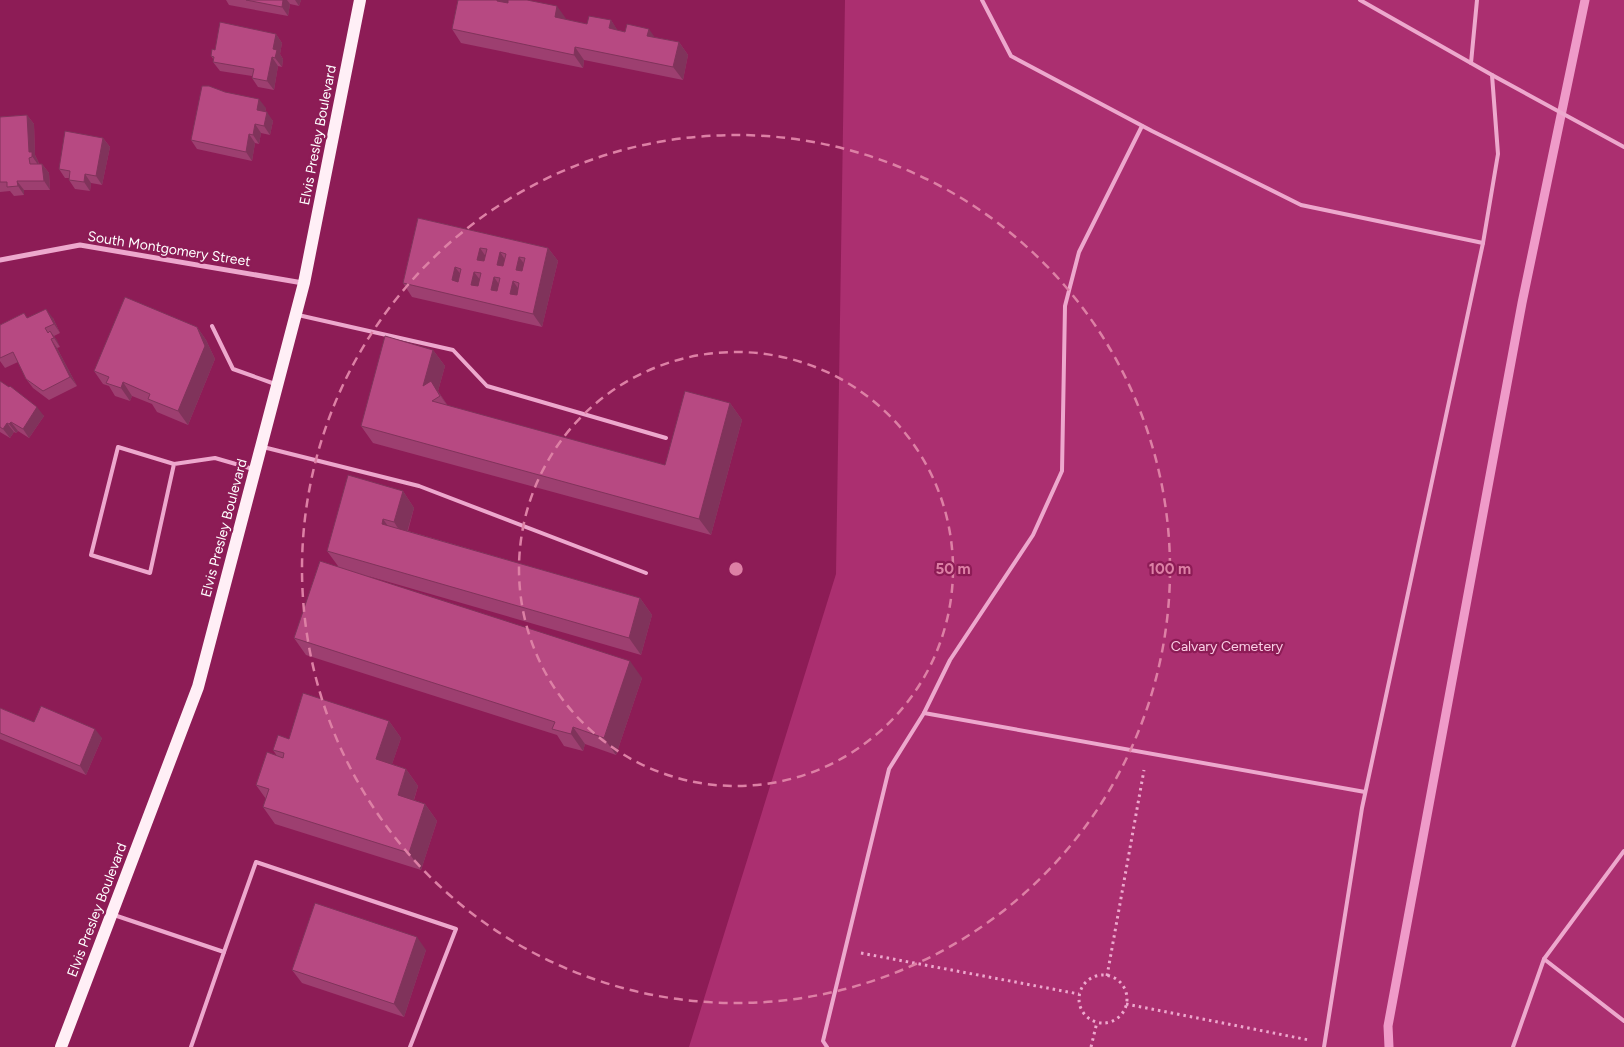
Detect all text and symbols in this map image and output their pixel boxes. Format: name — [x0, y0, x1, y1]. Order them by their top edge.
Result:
street label: Elvis Presley Boulevard — [296, 63, 340, 207]
street label: South Montgomery Street — [86, 228, 252, 270]
street label: Elvis Presley Boulevard — [197, 457, 251, 599]
centre of rings — [727, 560, 745, 578]
text: 50 m — [935, 560, 971, 578]
text: 100 m — [1149, 560, 1191, 578]
park label: Calvary Cemetery — [1171, 638, 1284, 655]
street label: Elvis Presley Boulevard — [64, 840, 130, 980]

